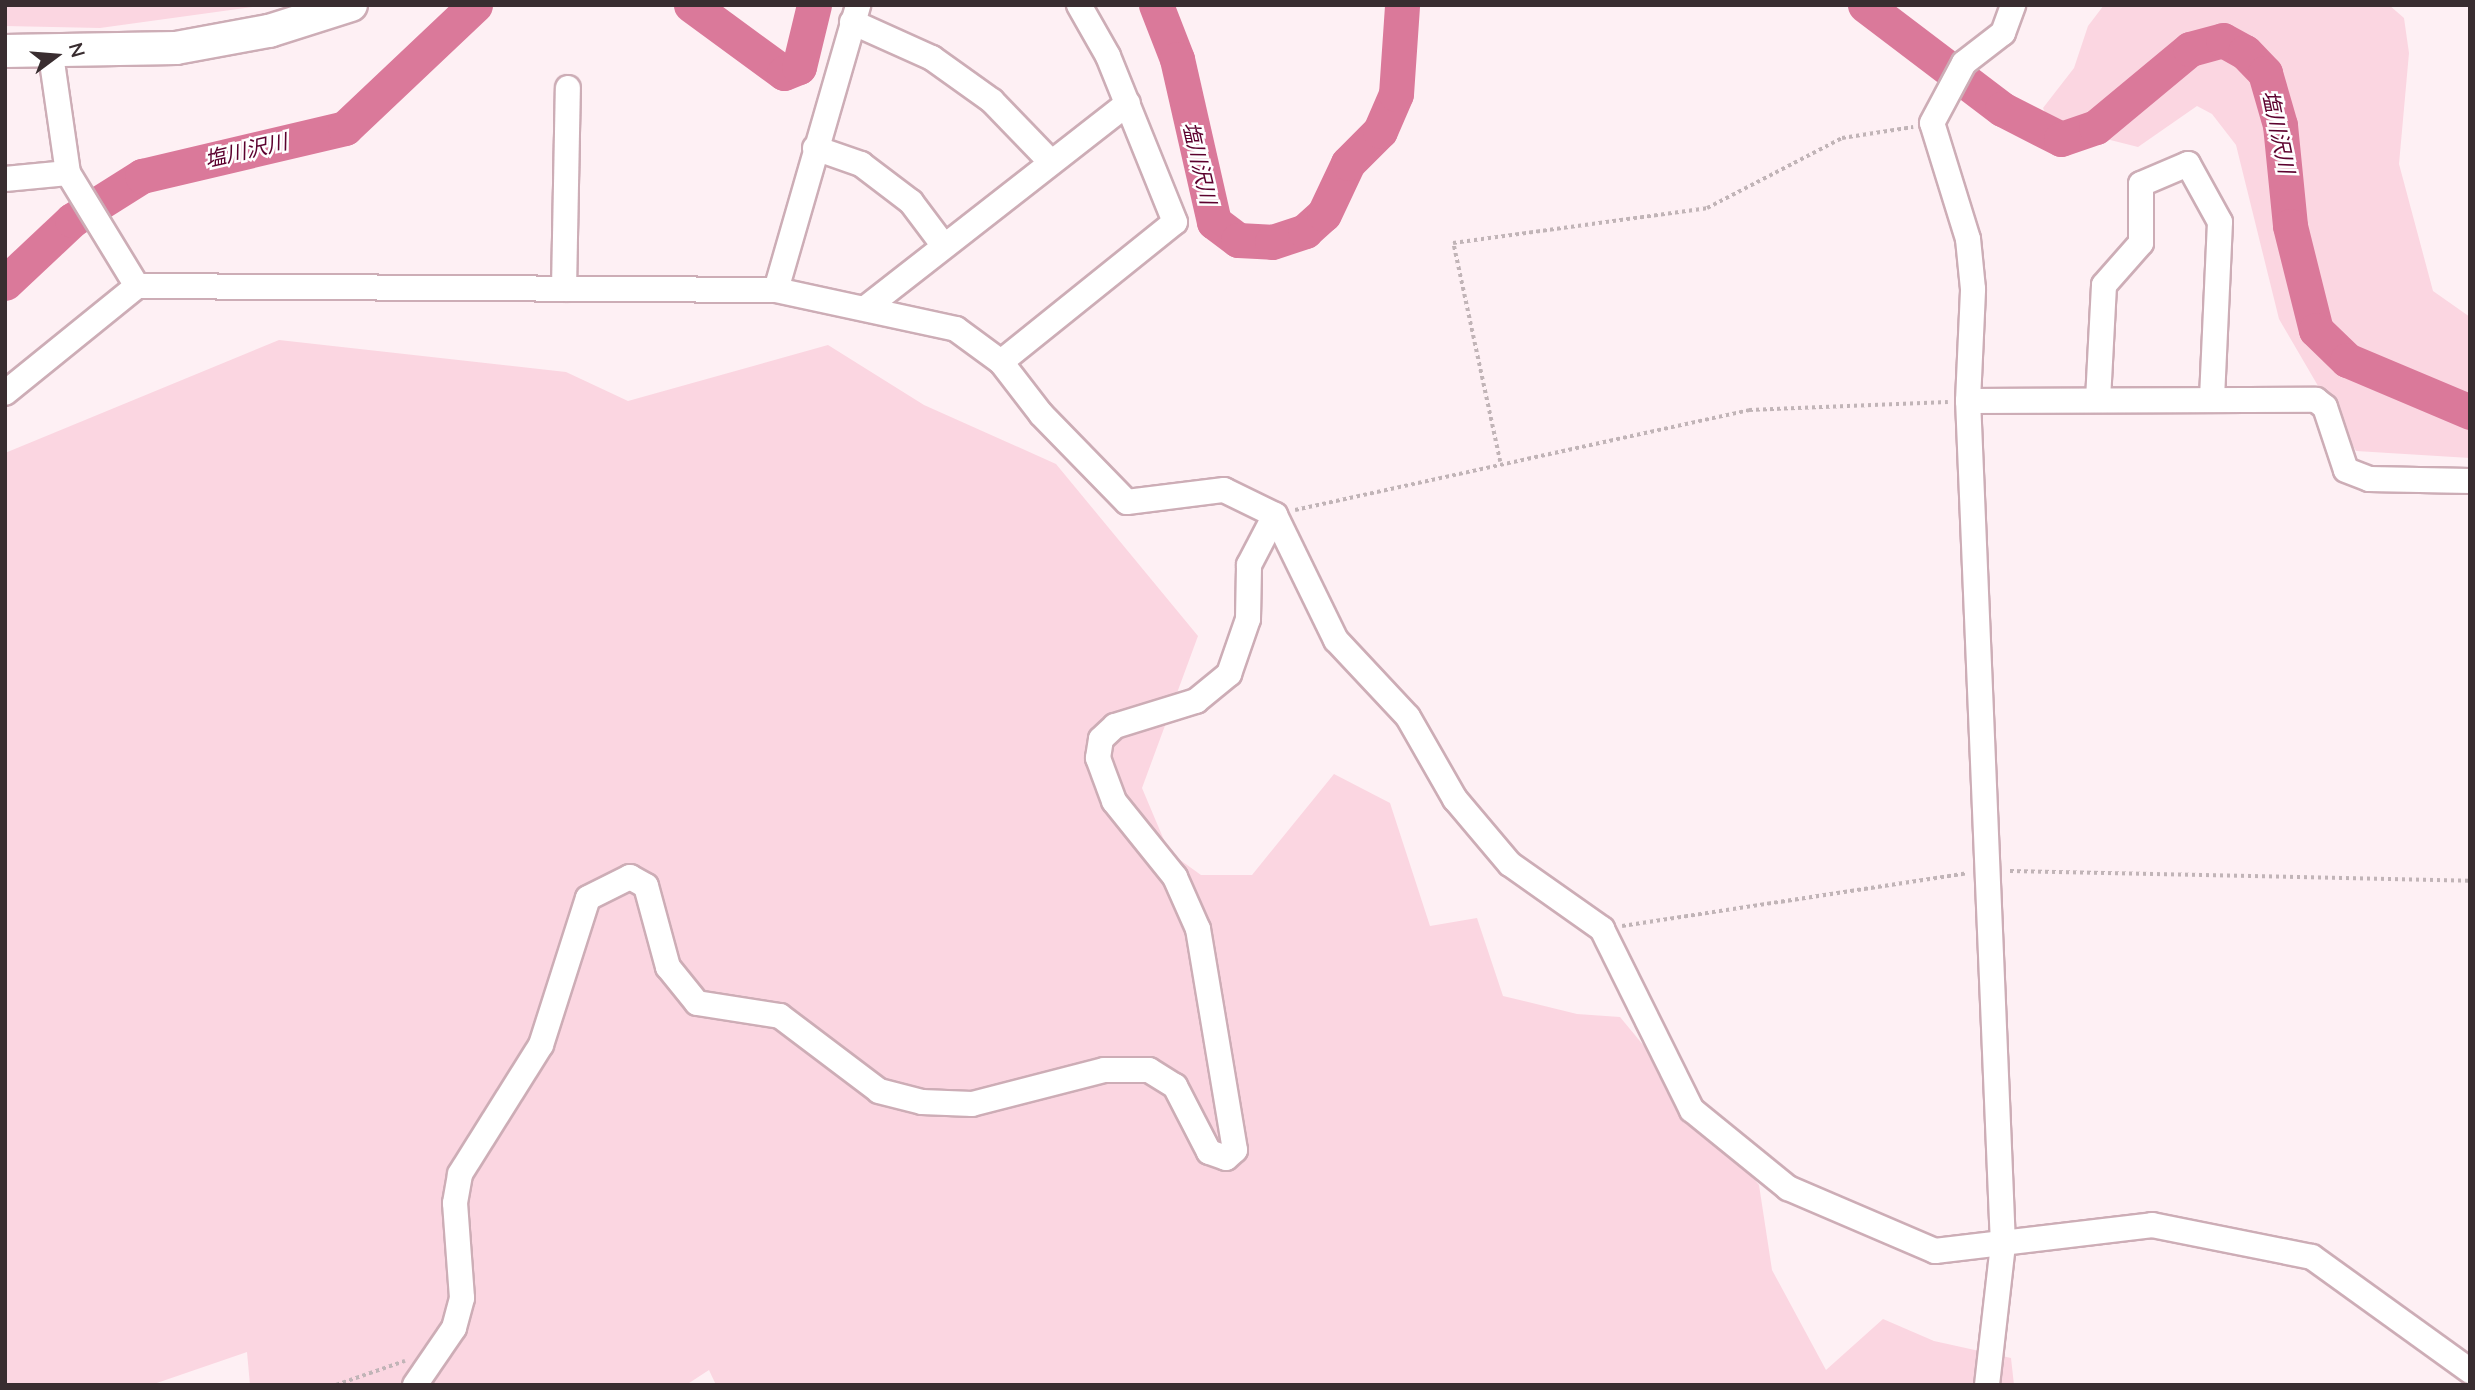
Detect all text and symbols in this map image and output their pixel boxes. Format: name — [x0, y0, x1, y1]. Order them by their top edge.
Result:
north arrow — [21, 21, 91, 91]
text: N — [62, 40, 91, 61]
water label: 塩川沢川 — [2257, 88, 2299, 176]
water label: 塩川沢川 — [1177, 119, 1221, 207]
water label: 塩川沢川 — [202, 129, 290, 173]

